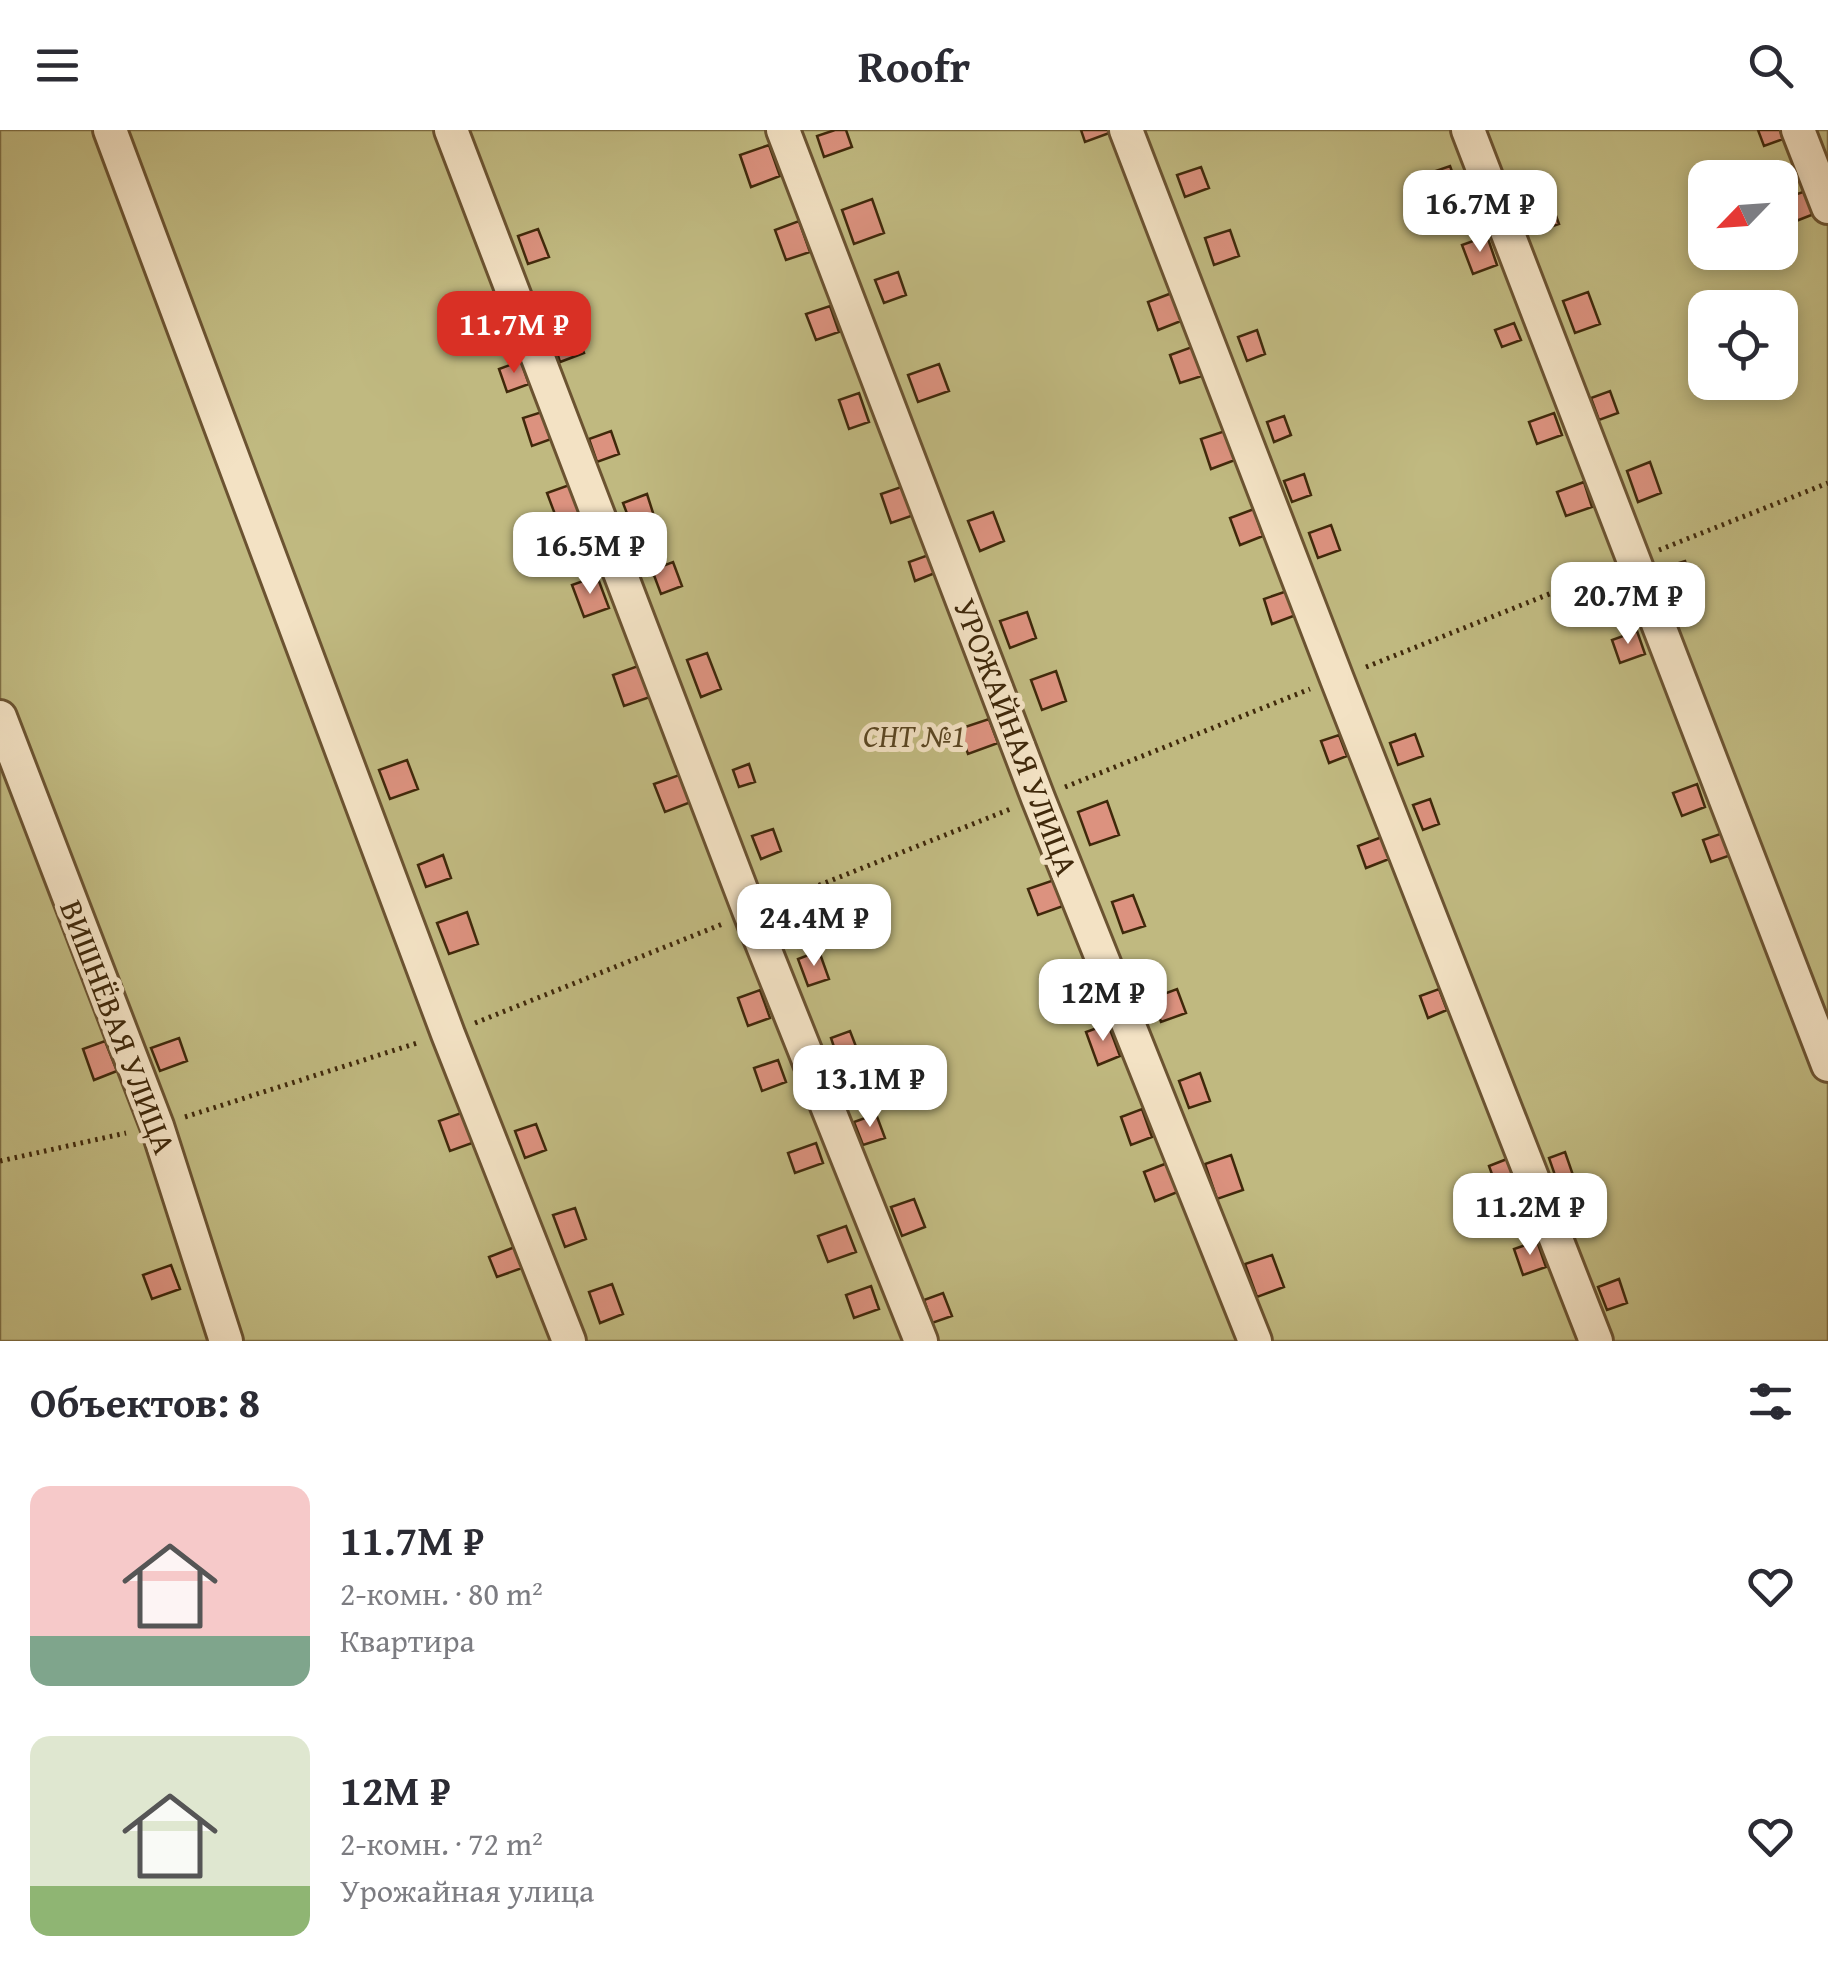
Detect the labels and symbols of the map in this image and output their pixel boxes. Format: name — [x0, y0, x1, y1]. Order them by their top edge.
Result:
north arrow — [1688, 160, 1798, 270]
pin: 16.7M ₽ — [1388, 170, 1572, 255]
pin: 11.7M ₽ — [422, 291, 606, 376]
pin: 16.5M ₽ — [498, 512, 682, 597]
pin: 20.7M ₽ — [1536, 562, 1720, 647]
street label: УРОЖАЙНАЯ УЛИЦА — [942, 591, 1091, 883]
park label: СНТ №1 — [863, 712, 965, 759]
pin: 24.4M ₽ — [722, 884, 906, 969]
street label: ВИШНЁВАЯ УЛИЦА — [48, 893, 189, 1161]
pin: 12M ₽ — [1033, 959, 1173, 1044]
pin: 13.1M ₽ — [778, 1045, 962, 1130]
pin: 11.2M ₽ — [1438, 1173, 1622, 1258]

